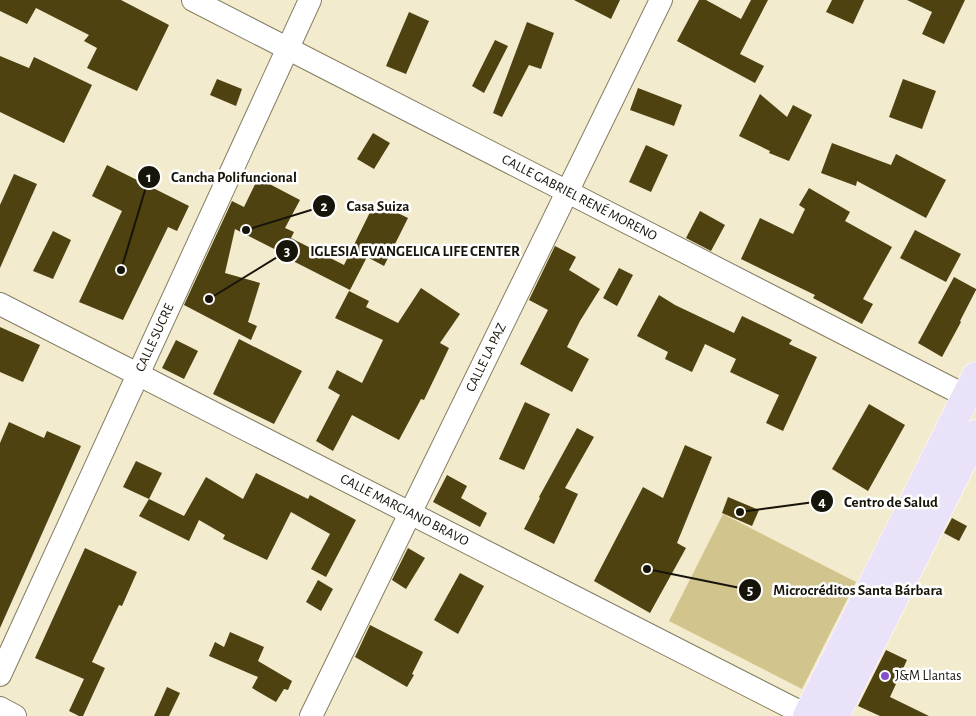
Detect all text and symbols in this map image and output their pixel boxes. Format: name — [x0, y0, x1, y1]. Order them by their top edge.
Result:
street label: CALLE GABRIEL RENÉ MORENO — [499, 152, 659, 243]
callout: Cancha Polifuncional — [136, 162, 307, 192]
text: 1 — [146, 170, 152, 185]
text: Cancha Polifuncional — [171, 170, 297, 185]
callout: Casa Suiza — [311, 191, 419, 221]
text: 2 — [320, 199, 328, 214]
text: Casa Suiza — [346, 199, 410, 214]
callout: IGLESIA EVANGELICA LIFE CENTER — [275, 236, 529, 266]
text: 3 — [284, 244, 290, 259]
text: IGLESIA EVANGELICA LIFE CENTER — [310, 244, 520, 259]
street label: CALLE SUCRE — [133, 301, 177, 374]
street label: CALLE LA PAZ — [464, 321, 509, 394]
street label: CALLE MARCIANO BRAVO — [338, 472, 471, 549]
callout: Centro de Salud — [809, 486, 948, 516]
text: 4 — [818, 495, 826, 510]
text: Centro de Salud — [844, 495, 938, 510]
callout: Microcréditos Santa Bárbara — [738, 575, 952, 605]
text: 5 — [747, 583, 753, 598]
text: Microcréditos Santa Bárbara — [773, 583, 943, 598]
place label: J&M Llantas — [895, 669, 961, 683]
marker: J&M Llantas — [879, 670, 891, 682]

